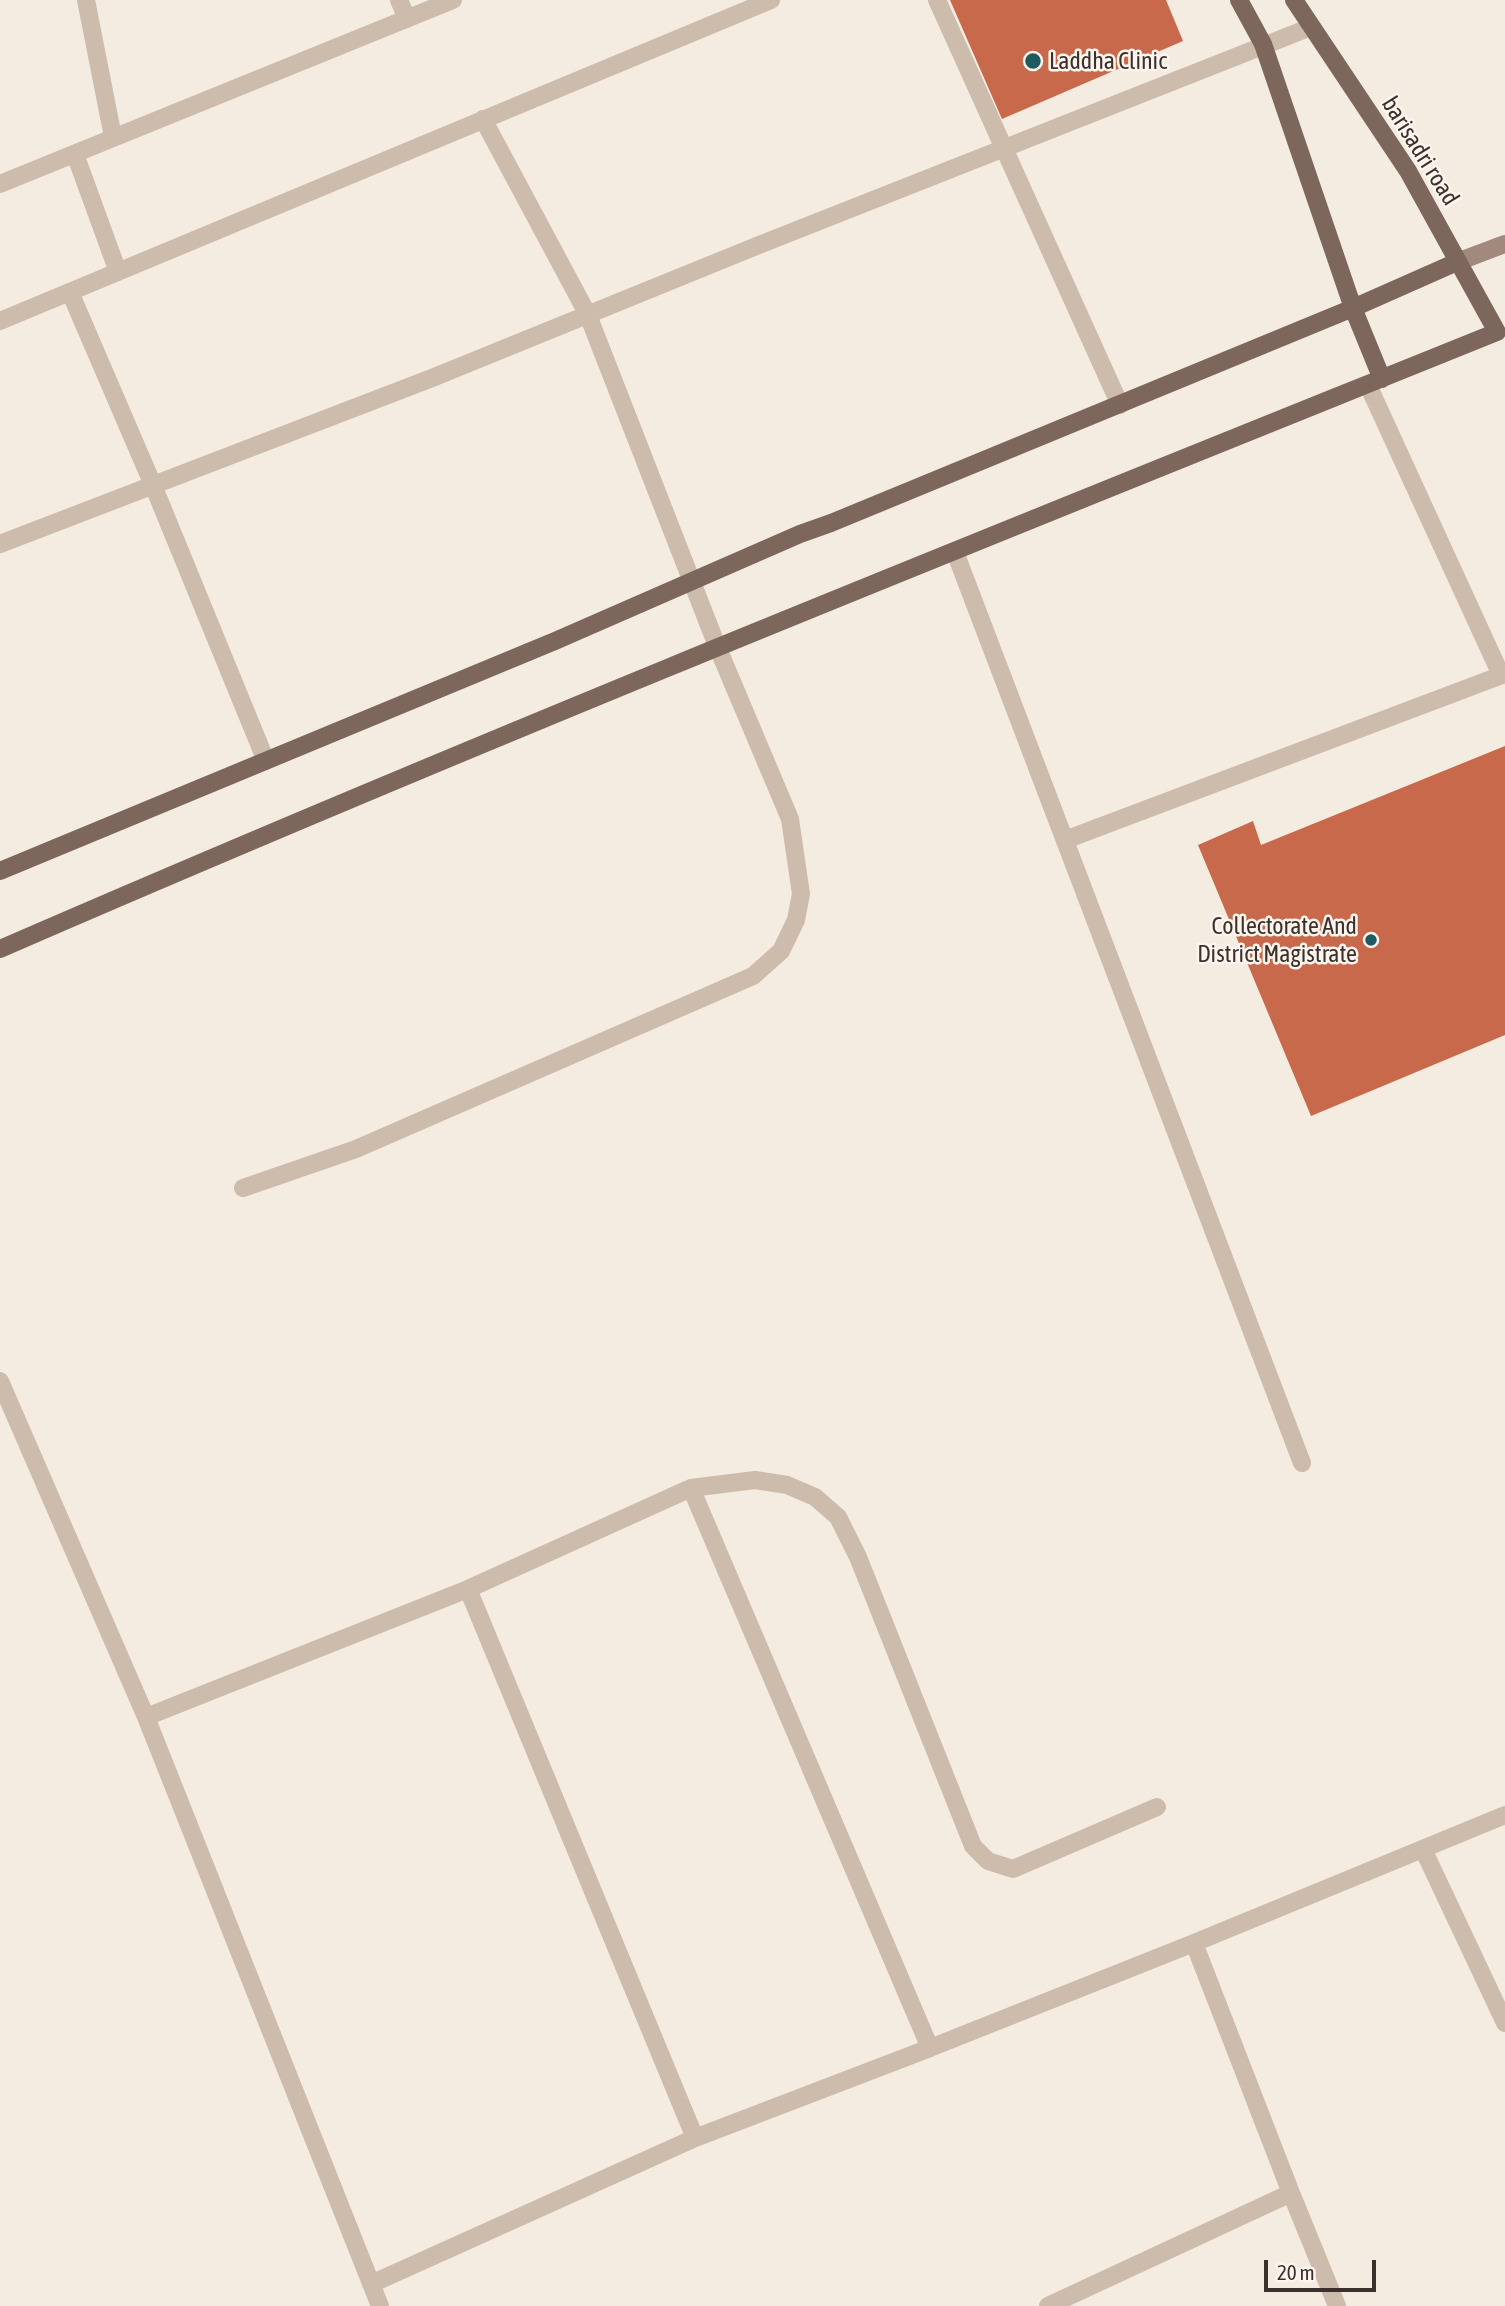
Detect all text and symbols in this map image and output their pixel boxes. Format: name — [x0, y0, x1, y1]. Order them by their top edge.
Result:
place label: Laddha Clinic — [1049, 47, 1167, 75]
marker: Laddha Clinic — [1023, 51, 1043, 71]
street label: barisadri road — [1375, 91, 1465, 211]
place label: Collectorate And District Magistrate — [1197, 912, 1357, 968]
marker: Collectorate And District Magistrate — [1363, 932, 1379, 948]
scale bar — [1267, 2246, 1379, 2290]
text: 20 m — [1277, 2260, 1315, 2284]

